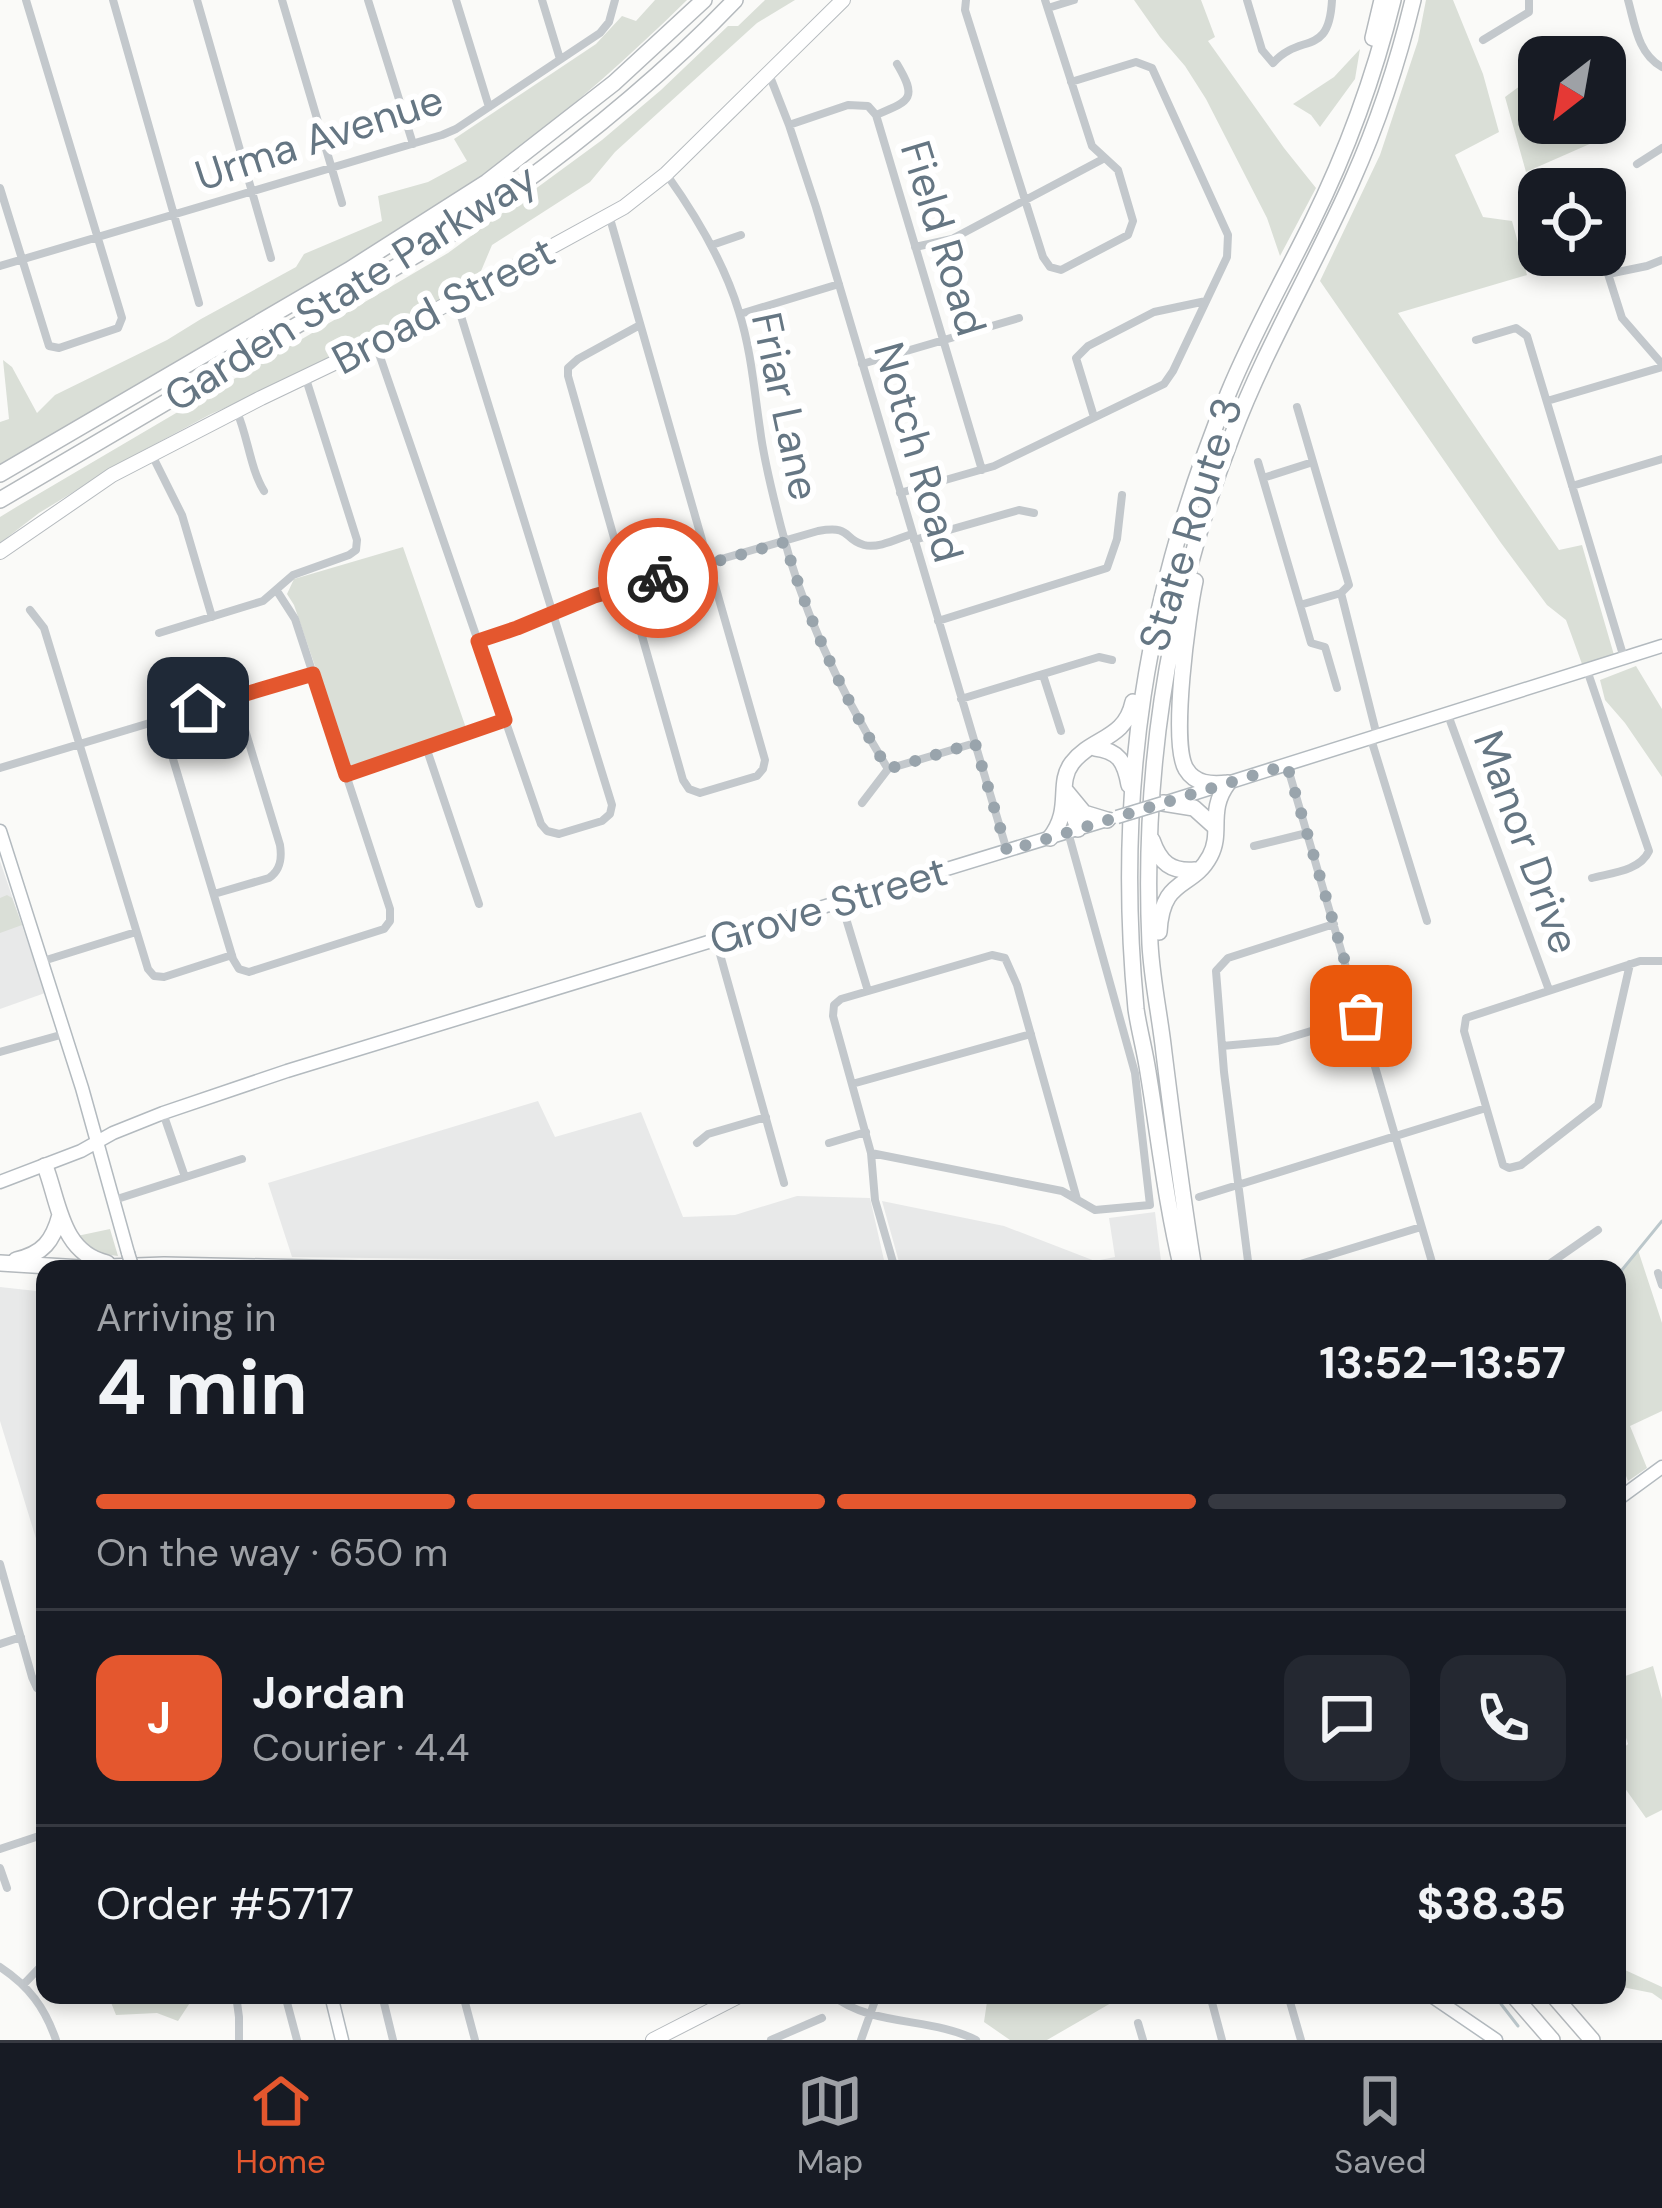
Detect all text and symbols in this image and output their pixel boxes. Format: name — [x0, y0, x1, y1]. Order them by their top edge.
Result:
north arrow — [1518, 36, 1626, 144]
map controls — [1518, 36, 1626, 276]
street label: Urma Avenue — [188, 72, 450, 203]
street label: Field Road — [888, 134, 999, 342]
street label: Garden State Parkway — [154, 151, 547, 424]
button: locate — [1518, 168, 1626, 276]
street label: Broad Street — [322, 224, 564, 387]
street label: Friar Lane — [739, 307, 832, 505]
street label: Notch Road — [861, 336, 976, 568]
street label: State Route 3 — [1126, 391, 1255, 658]
courier — [598, 518, 718, 638]
icon: bike — [625, 545, 691, 611]
pin — [147, 657, 249, 759]
icon: home — [165, 675, 231, 741]
street label: Manor Drive — [1461, 723, 1592, 961]
street label: Grove Street — [703, 843, 954, 968]
pin — [1310, 965, 1412, 1067]
icon: bag — [1328, 983, 1394, 1049]
text: Arriving in — [96, 1292, 276, 1343]
text: 13:52–13:57 — [1319, 1333, 1566, 1392]
text: 4 min — [96, 1337, 308, 1438]
text: On the way · 650 m — [96, 1527, 448, 1578]
button: chat — [1284, 1655, 1410, 1781]
button: phone — [1440, 1655, 1566, 1781]
text: Jordan — [252, 1663, 405, 1722]
text: J — [147, 1688, 171, 1747]
text: Courier · 4.4 — [252, 1722, 469, 1773]
text: Order #5717 — [96, 1874, 354, 1933]
text: $38.35 — [1417, 1874, 1566, 1933]
tab: Home — [235, 2068, 326, 2183]
tab: Map — [797, 2068, 863, 2183]
tab: Saved — [1334, 2068, 1427, 2183]

